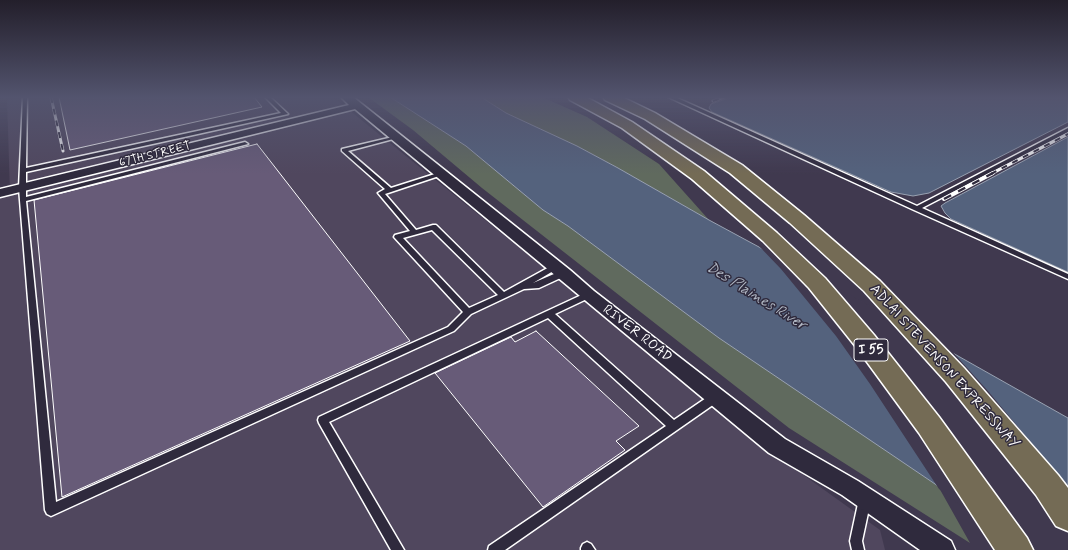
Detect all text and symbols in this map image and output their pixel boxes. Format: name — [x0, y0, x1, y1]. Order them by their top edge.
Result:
street label: 67TH STREET — [118, 139, 192, 171]
water label: Des Plaines River — [703, 259, 809, 335]
street label: ADLAI STEVENSON EXPRESSWAY — [866, 281, 1022, 453]
street label: RIVER ROAD — [599, 302, 675, 366]
road number: I 55 — [854, 339, 888, 361]

